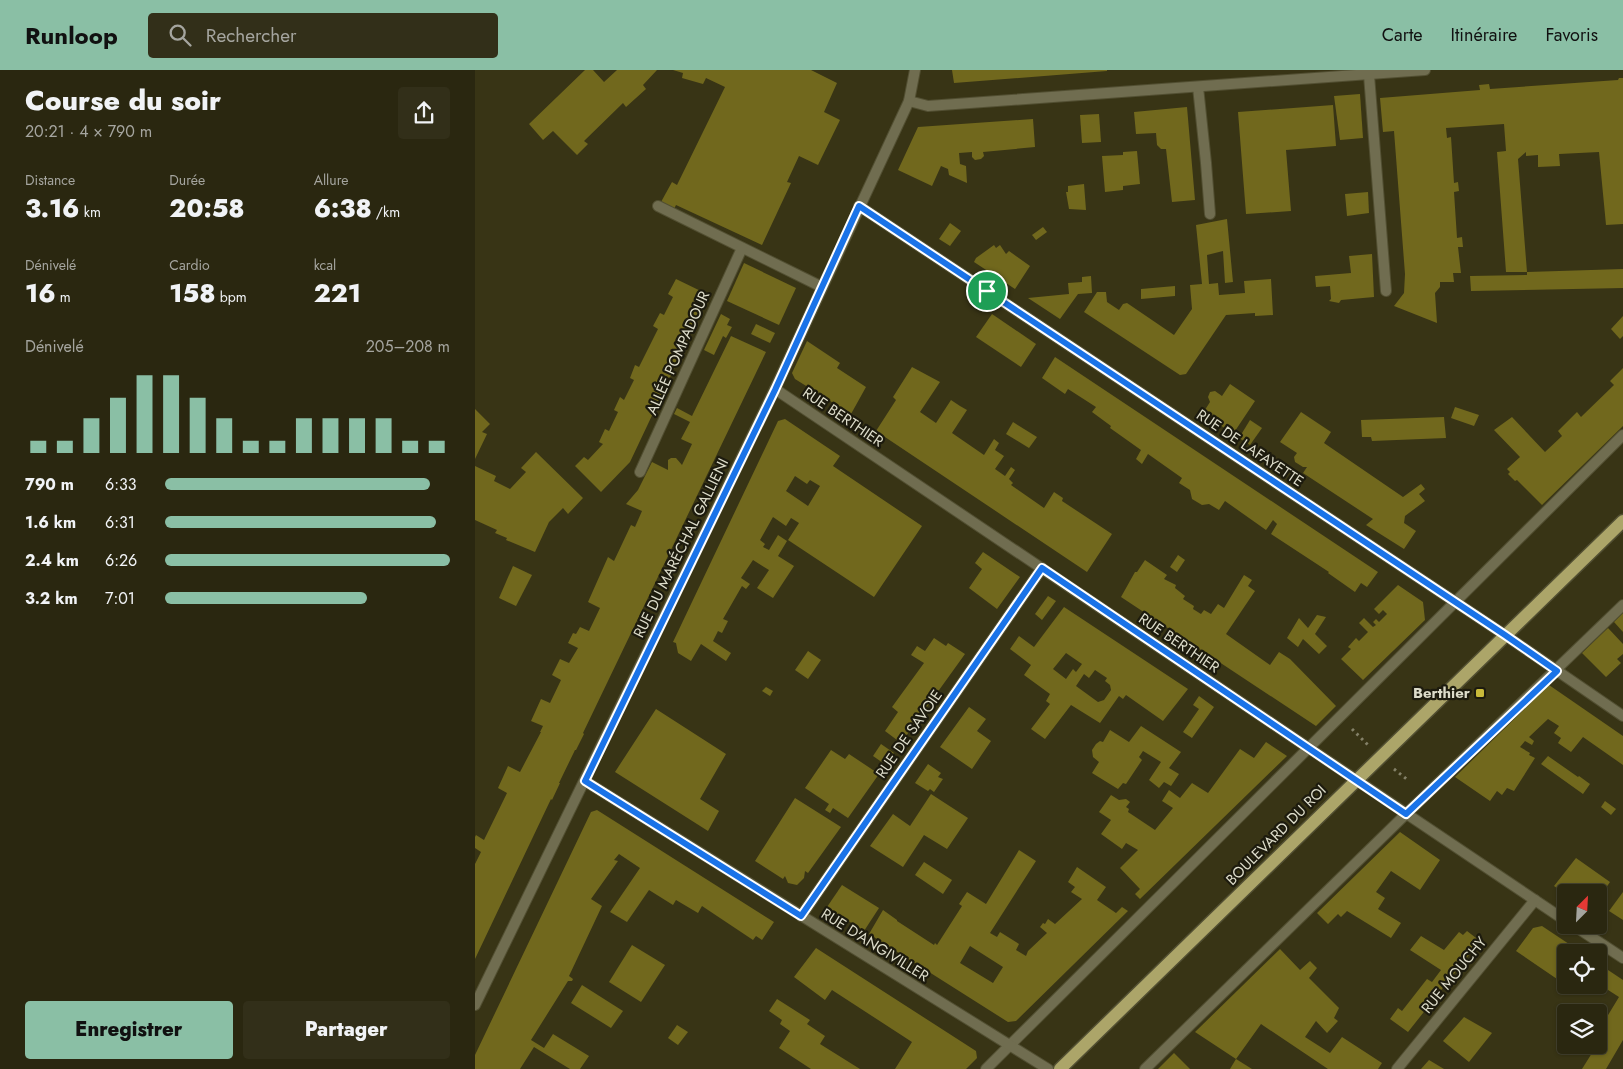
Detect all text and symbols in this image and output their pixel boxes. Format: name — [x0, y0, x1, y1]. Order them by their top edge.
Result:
search box — [148, 13, 498, 58]
text: Runloop — [25, 18, 118, 53]
icon: search — [166, 21, 194, 49]
text: Rechercher — [206, 22, 297, 49]
text: Carte — [1382, 22, 1423, 48]
text: Itinéraire — [1451, 22, 1517, 48]
text: Favoris — [1545, 22, 1598, 48]
text: Course du soir — [25, 80, 221, 121]
button: share — [398, 87, 450, 139]
text: 20:21 · 4 × 790 m — [25, 120, 152, 143]
text: Distance — [25, 170, 75, 190]
text: Durée — [169, 170, 205, 190]
text: Allure — [314, 170, 349, 190]
text: 3.16 — [25, 190, 80, 226]
text: 20:58 — [169, 190, 245, 226]
text: 6:38 — [314, 190, 372, 226]
text: km — [80, 202, 101, 222]
text: /km — [372, 202, 400, 222]
text: Dénivelé — [25, 255, 76, 275]
text: Cardio — [169, 255, 210, 275]
text: kcal — [314, 255, 336, 275]
pin — [966, 270, 1008, 312]
text: 16 — [25, 275, 56, 311]
text: 158 — [169, 275, 216, 311]
text: 221 — [314, 275, 361, 311]
icon: arrive — [973, 277, 1001, 305]
text: m — [56, 287, 71, 307]
text: bpm — [216, 287, 247, 307]
street label: ALLÉE POMPADOUR — [641, 287, 715, 418]
text: Dénivelé — [25, 335, 84, 358]
text: 205–208 m — [366, 335, 450, 358]
street label: RUE BERTHIER — [798, 382, 888, 453]
street label: RUE DE LAFAYETTE — [1192, 404, 1308, 492]
street label: RUE DU MARÉCHAL GALLIENI — [628, 455, 734, 641]
text: 790 m — [25, 473, 74, 496]
text: 6:33 — [105, 473, 137, 496]
text: 1.6 km — [25, 511, 76, 534]
text: 6:31 — [105, 511, 135, 534]
text: 2.4 km — [25, 549, 79, 572]
text: 6:26 — [105, 549, 137, 572]
text: 3.2 km — [25, 587, 78, 610]
text: 7:01 — [105, 587, 135, 610]
street label: RUE BERTHIER — [1134, 608, 1224, 679]
place label: Berthier — [1413, 682, 1471, 704]
street label: RUE DE SAVOIE — [870, 685, 948, 783]
marker: Berthier — [1474, 687, 1486, 699]
street label: BOULEVARD DU ROI — [1221, 780, 1331, 890]
north arrow — [1557, 884, 1607, 934]
map controls — [1557, 884, 1607, 1054]
street label: RUE D'ANGIVILLER — [817, 903, 934, 987]
street label: RUE MOUCHY — [1416, 931, 1492, 1018]
button: locate — [1557, 944, 1607, 994]
button: Enregistrer — [25, 1001, 233, 1059]
button: Partager — [243, 1001, 450, 1059]
button: layers — [1557, 1004, 1607, 1054]

